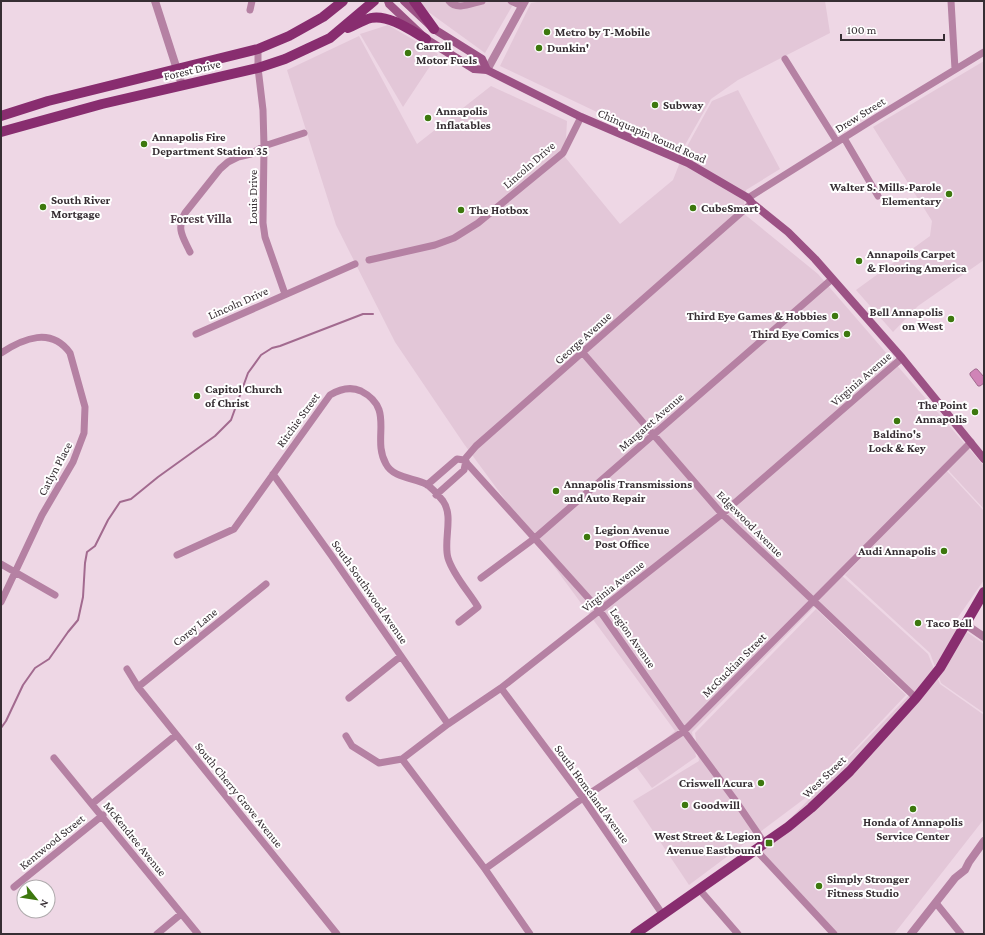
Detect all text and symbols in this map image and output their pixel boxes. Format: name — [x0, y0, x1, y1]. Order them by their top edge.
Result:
scale bar — [841, 16, 944, 42]
text: 100 m — [847, 23, 877, 37]
place label: Metro by T-Mobile — [555, 25, 650, 39]
marker: Metro by T-Mobile — [542, 27, 552, 37]
place label: Carroll Motor Fuels — [416, 39, 477, 67]
place label: Dunkin' — [547, 41, 589, 55]
marker: Dunkin' — [534, 43, 544, 53]
marker: Carroll Motor Fuels — [403, 48, 413, 58]
street label: Forest Drive — [162, 57, 222, 83]
street label: Drew Street — [832, 94, 889, 136]
place label: Subway — [663, 98, 703, 112]
marker: Subway — [650, 100, 660, 110]
place label: Annapolis Inflatables — [435, 104, 491, 132]
street label: Chinquapin Round Road — [595, 106, 709, 167]
marker: Annapolis Inflatables — [423, 113, 433, 123]
place label: Annapolis Fire Department Station 35 — [151, 130, 268, 158]
marker: Annapolis Fire Department Station 35 — [139, 139, 149, 149]
street label: Lincoln Drive — [500, 139, 558, 191]
street label: Louis Drive — [246, 170, 260, 224]
place label: Walter S. Mills-Parole Elementary — [829, 180, 941, 208]
marker: Walter S. Mills-Parole Elementary — [944, 189, 954, 199]
place label: South River Mortgage — [51, 193, 111, 221]
place label: CubeSmart — [701, 201, 759, 215]
marker: South River Mortgage — [38, 202, 48, 212]
place label: The Hotbox — [469, 203, 529, 217]
marker: CubeSmart — [688, 203, 698, 213]
marker: The Hotbox — [456, 205, 466, 215]
district label: Forest Villa — [170, 211, 233, 226]
place label: Annapoils Carpet & Flooring America — [866, 247, 967, 275]
marker: Annapoils Carpet & Flooring America — [854, 256, 864, 266]
street label: Lincoln Drive — [206, 284, 270, 322]
place label: Bell Annapolis on West — [870, 305, 944, 333]
street label: George Avenue — [552, 309, 614, 367]
place label: Third Eye Games & Hobbies — [687, 309, 827, 323]
marker: Third Eye Games & Hobbies — [830, 311, 840, 321]
marker: Bell Annapolis on West — [946, 314, 956, 324]
place label: Third Eye Comics — [751, 327, 839, 341]
marker: Third Eye Comics — [842, 329, 852, 339]
street label: Virginia Avenue — [828, 349, 894, 409]
place label: Capitol Church of Christ — [205, 382, 282, 410]
street label: Ritchie Street — [274, 389, 323, 450]
street label: Margaret Avenue — [616, 390, 686, 454]
marker: Capitol Church of Christ — [192, 391, 202, 401]
place label: The Point Annapolis — [915, 398, 968, 426]
marker: The Point Annapolis — [970, 407, 980, 417]
marker: Baldino's Lock & Key — [892, 416, 902, 426]
place label: Baldino's Lock & Key — [868, 427, 926, 455]
street label: Catlyn Place — [35, 440, 75, 498]
place label: Annapolis Transmissions and Auto Repair — [563, 477, 692, 505]
marker: Annapolis Transmissions and Auto Repair — [551, 486, 561, 496]
street label: Edgewood Avenue — [714, 488, 786, 560]
place label: Legion Avenue Post Office — [595, 523, 670, 551]
marker: Legion Avenue Post Office — [582, 532, 592, 542]
street label: South Southwood Avenue — [329, 537, 411, 647]
place label: Audi Annapolis — [857, 544, 936, 558]
marker: Audi Annapolis — [939, 546, 949, 556]
street label: Virginia Avenue — [579, 557, 647, 615]
street label: Corey Lane — [170, 605, 220, 649]
street label: Legion Avenue — [607, 605, 659, 671]
place label: Taco Bell — [926, 616, 973, 630]
marker: Taco Bell — [913, 618, 923, 628]
street label: McGuckian Street — [699, 629, 770, 700]
street label: South Cherry Grove Avenue — [192, 739, 286, 851]
street label: South Homeland Avenue — [552, 742, 632, 846]
street label: West Street — [799, 752, 849, 801]
place label: Criswell Acura — [679, 776, 753, 790]
marker: Criswell Acura — [756, 778, 766, 788]
place label: Goodwill — [693, 798, 740, 812]
street label: McKendree Avenue — [101, 799, 169, 879]
marker: Goodwill — [680, 800, 690, 810]
marker: Honda of Annapolis Service Center — [908, 804, 918, 814]
street label: Kentwood Street — [17, 811, 88, 873]
place label: Honda of Annapolis Service Center — [863, 815, 963, 843]
place label: West Street & Legion Avenue Eastbound — [653, 829, 761, 857]
marker: West Street & Legion Avenue Eastbound — [764, 838, 774, 848]
place label: Simply Stronger Fitness Studio — [827, 872, 909, 900]
north arrow — [16, 879, 56, 919]
marker: Simply Stronger Fitness Studio — [814, 881, 824, 891]
text: N — [37, 898, 52, 911]

